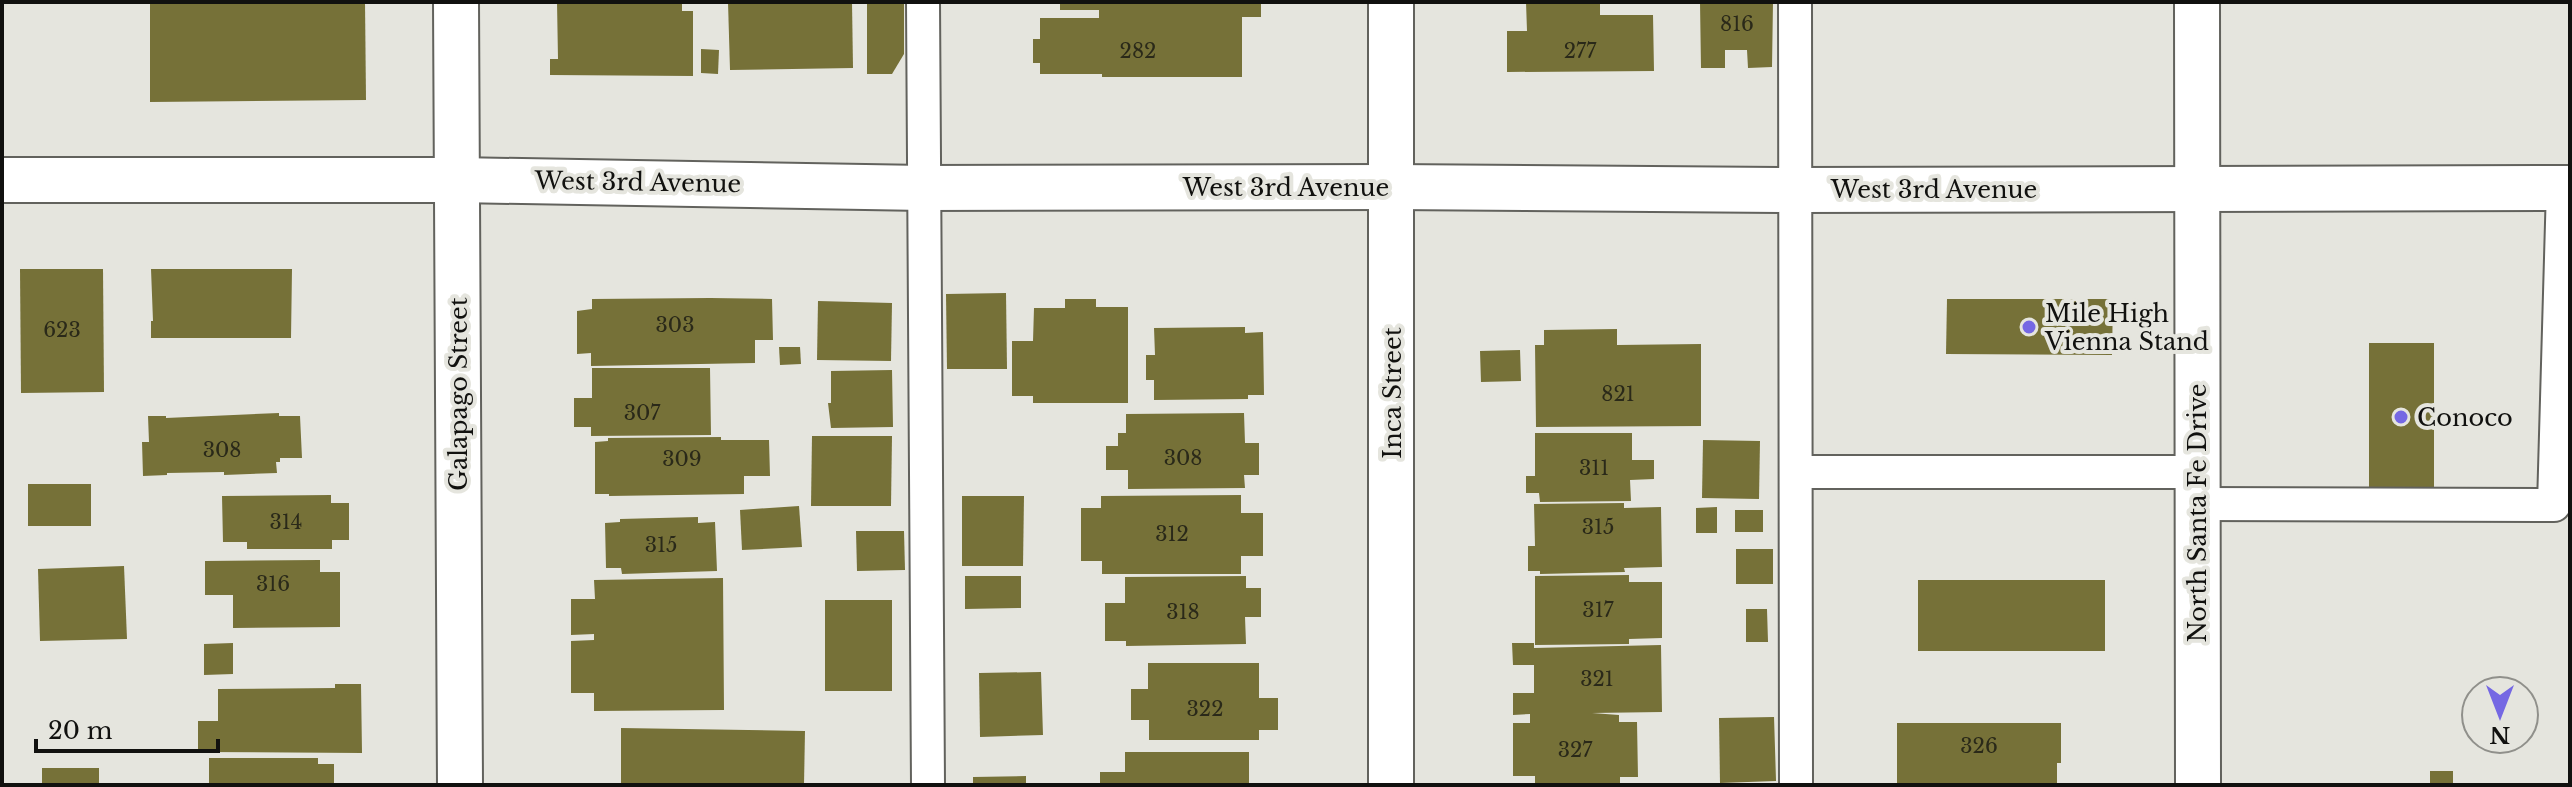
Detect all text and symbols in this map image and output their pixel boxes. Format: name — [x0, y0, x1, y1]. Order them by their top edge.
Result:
house number: 816 — [1720, 12, 1754, 36]
house number: 282 — [1120, 39, 1156, 63]
house number: 277 — [1564, 39, 1597, 63]
street label: West 3rd Avenue — [534, 166, 741, 198]
street label: West 3rd Avenue — [1182, 173, 1389, 202]
street label: West 3rd Avenue — [1830, 175, 2037, 204]
street label: Galapago Street — [444, 297, 473, 491]
place label: Mile High Vienna Stand — [2044, 299, 2209, 356]
house number: 303 — [656, 313, 694, 337]
house number: 623 — [43, 318, 81, 342]
marker: Mile High Vienna Stand — [2020, 318, 2038, 336]
street label: Inca Street — [1378, 327, 1407, 459]
house number: 821 — [1601, 382, 1635, 406]
street label: North Santa Fe Drive — [2183, 383, 2212, 643]
house number: 307 — [624, 401, 661, 425]
place label: Conoco — [2417, 403, 2513, 432]
marker: Conoco — [2392, 408, 2410, 426]
house number: 308 — [203, 438, 241, 462]
house number: 308 — [1164, 446, 1202, 470]
house number: 309 — [662, 447, 702, 471]
house number: 311 — [1579, 456, 1609, 480]
house number: 314 — [270, 510, 302, 534]
house number: 315 — [1582, 515, 1614, 539]
house number: 312 — [1155, 522, 1189, 546]
house number: 315 — [645, 533, 677, 557]
house number: 316 — [256, 572, 290, 596]
house number: 317 — [1582, 598, 1615, 622]
house number: 318 — [1166, 600, 1200, 624]
house number: 321 — [1580, 667, 1614, 691]
north arrow — [2460, 675, 2540, 755]
house number: 322 — [1187, 697, 1223, 721]
scale bar — [36, 703, 218, 753]
text: 20 m — [48, 716, 113, 745]
text: N — [2489, 721, 2510, 748]
house number: 326 — [1960, 734, 1998, 758]
house number: 327 — [1558, 738, 1593, 762]

